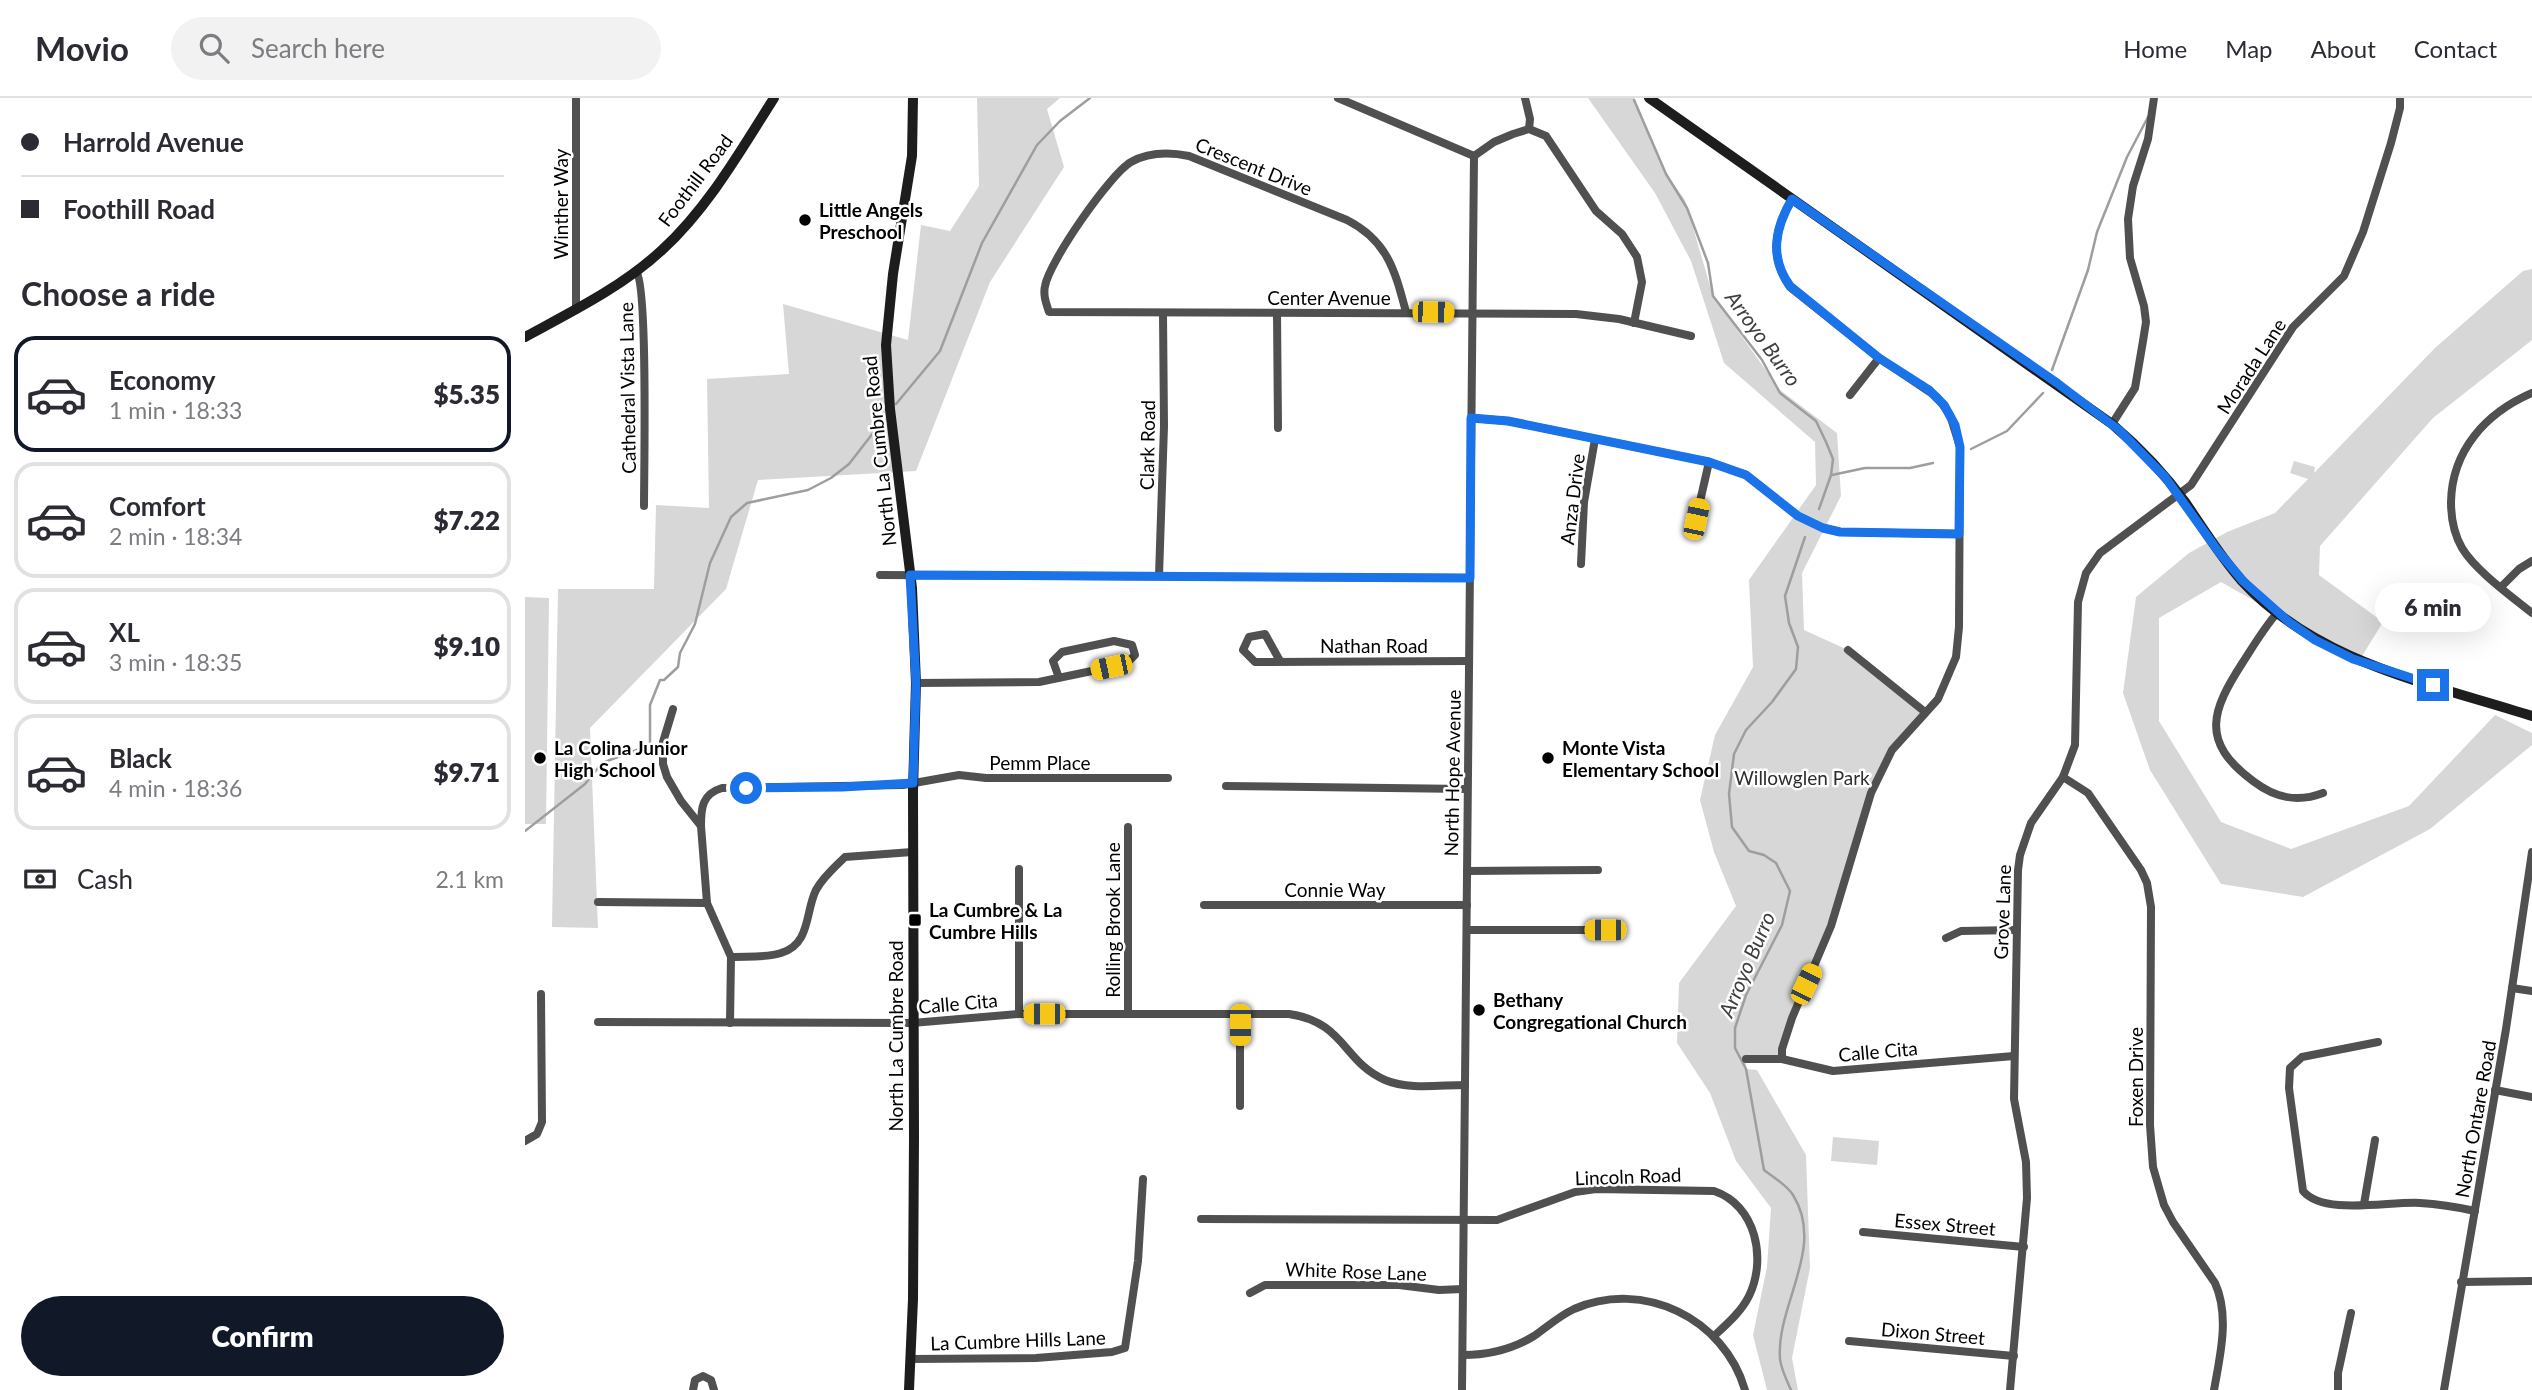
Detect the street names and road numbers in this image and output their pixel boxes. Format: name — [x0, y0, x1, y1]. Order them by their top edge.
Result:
street label: Foothill Road — [653, 129, 737, 231]
street label: Crescent Drive — [1192, 132, 1316, 200]
street label: Winther Way — [549, 148, 572, 259]
street label: Center Avenue — [1267, 286, 1391, 309]
street label: Cathedral Vista Lane — [614, 302, 640, 474]
street label: Morada Lane — [2212, 314, 2290, 418]
street label: North La Cumbre Road — [858, 355, 900, 547]
street label: Clark Road — [1135, 400, 1159, 490]
street label: Anza Drive — [1555, 452, 1589, 546]
street label: Nathan Road — [1320, 634, 1428, 657]
street label: North Hope Avenue — [1439, 689, 1465, 857]
street label: Pemm Place — [989, 751, 1091, 774]
street label: Rolling Brook Lane — [1101, 842, 1124, 998]
street label: Grove Lane — [1989, 864, 2015, 960]
street label: Connie Way — [1284, 878, 1386, 901]
street label: North La Cumbre Road — [884, 940, 907, 1132]
street label: Calle Cita — [917, 988, 999, 1018]
street label: Foxen Drive — [2124, 1027, 2147, 1127]
street label: Calle Cita — [1837, 1036, 1919, 1066]
street label: North Ontare Road — [2450, 1038, 2500, 1200]
street label: Lincoln Road — [1574, 1163, 1682, 1189]
street label: Essex Street — [1893, 1208, 1997, 1240]
street label: White Rose Lane — [1285, 1257, 1427, 1285]
street label: Dixon Street — [1880, 1317, 1986, 1349]
street label: La Cumbre Hills Lane — [930, 1325, 1106, 1355]

